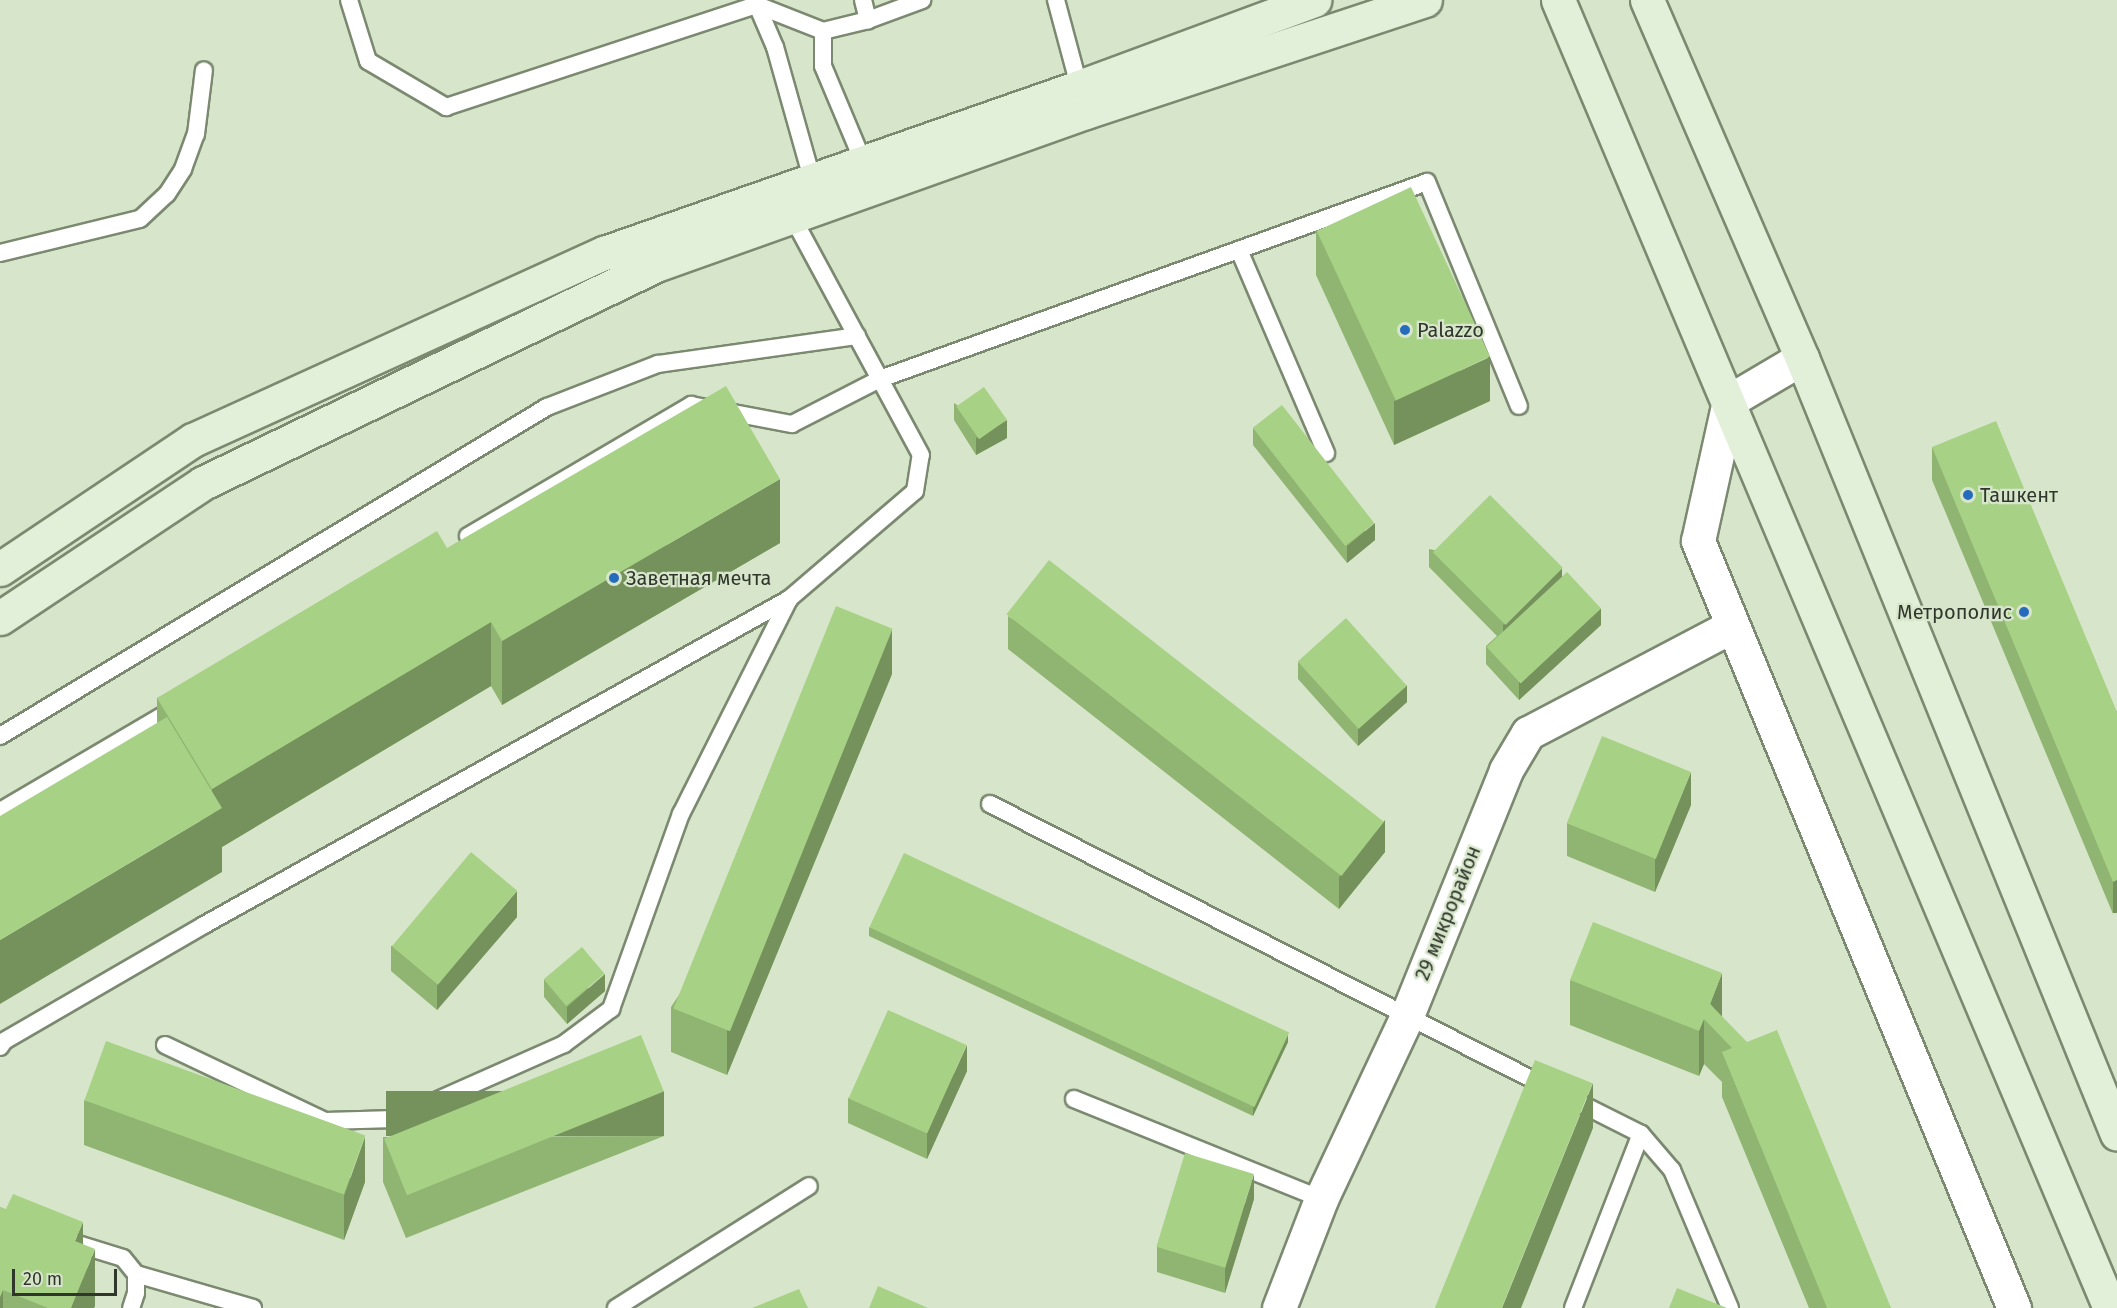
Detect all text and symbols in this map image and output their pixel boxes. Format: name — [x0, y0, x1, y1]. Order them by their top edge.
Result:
place label: Palazzo — [1417, 318, 1484, 342]
marker: Palazzo — [1398, 323, 1412, 337]
place label: Ташкент — [1980, 483, 2058, 507]
marker: Ташкент — [1961, 488, 1975, 502]
place label: Заветная мечта — [626, 566, 771, 590]
marker: Заветная мечта — [607, 571, 621, 585]
place label: Метрополис — [1897, 600, 2012, 624]
marker: Метрополис — [2017, 605, 2031, 619]
street label: 29 микрорайон — [1410, 842, 1486, 984]
scale bar — [15, 1257, 120, 1295]
text: 20 m — [23, 1268, 62, 1290]

